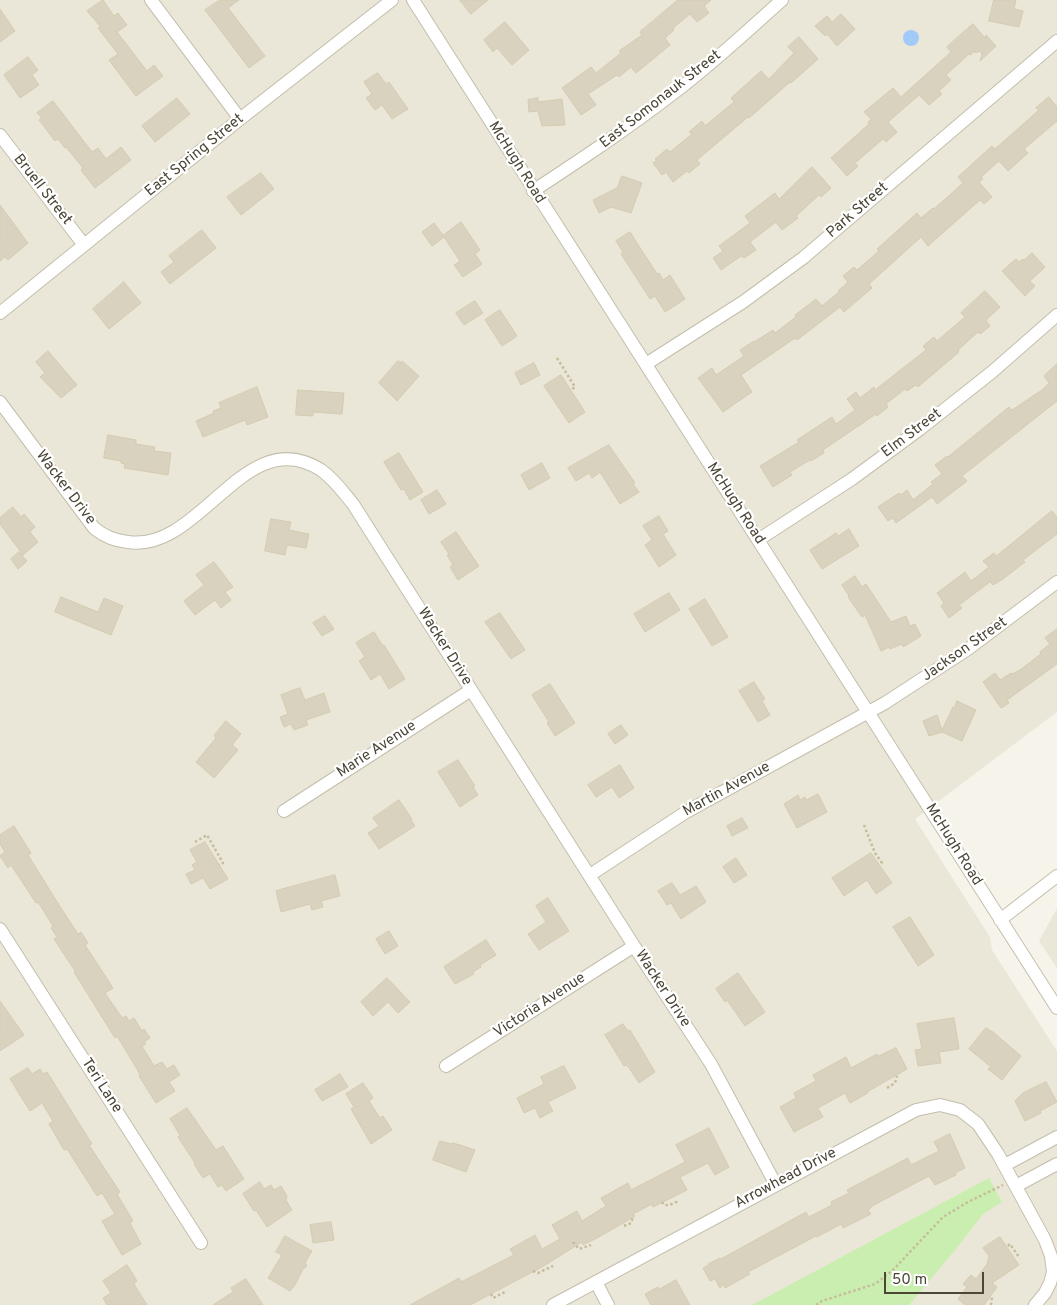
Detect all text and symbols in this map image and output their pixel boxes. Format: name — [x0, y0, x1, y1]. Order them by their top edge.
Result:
street label: East Somonauk Street — [597, 47, 725, 153]
street label: East Spring Street — [142, 111, 248, 201]
street label: McHugh Road — [484, 119, 548, 207]
street label: Bruell Street — [9, 151, 75, 229]
street label: Park Street — [823, 179, 893, 243]
street label: Elm Street — [878, 406, 946, 462]
street label: Wacker Drive — [31, 447, 99, 529]
street label: McHugh Road — [702, 460, 768, 548]
street label: Wacker Drive — [413, 605, 475, 689]
street label: Jackson Street — [919, 614, 1011, 686]
street label: Marie Avenue — [334, 718, 420, 782]
street label: Martin Avenue — [680, 759, 774, 821]
street label: McHugh Road — [921, 801, 985, 889]
street label: Wacker Drive — [630, 947, 694, 1031]
street label: Victoria Avenue — [491, 970, 589, 1042]
street label: Teri Lane — [77, 1055, 125, 1117]
street label: Arrowhead Drive — [732, 1145, 840, 1213]
scale bar — [887, 1262, 987, 1294]
text: 50 m — [892, 1271, 927, 1290]

